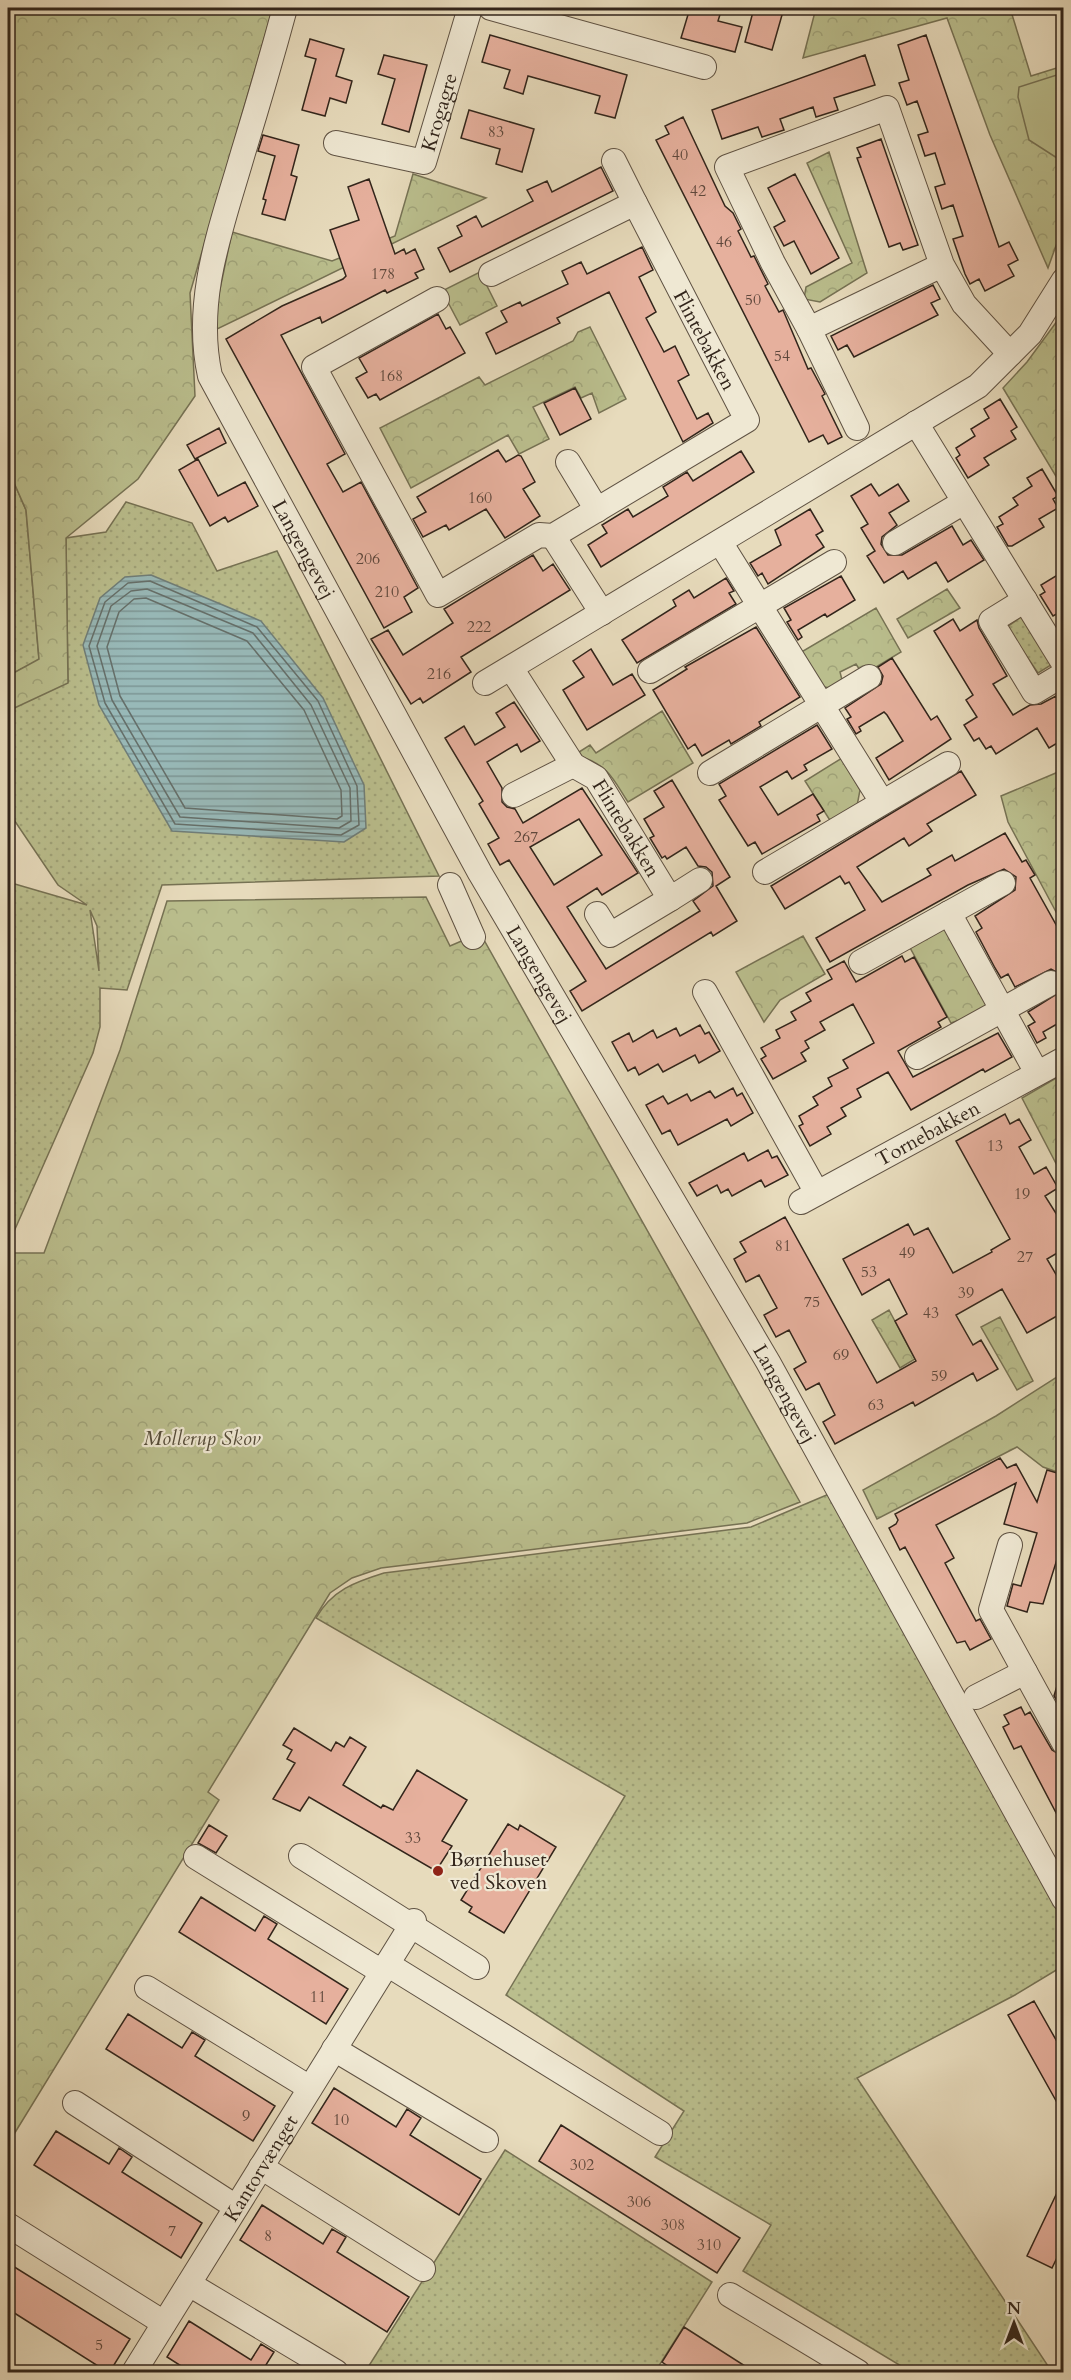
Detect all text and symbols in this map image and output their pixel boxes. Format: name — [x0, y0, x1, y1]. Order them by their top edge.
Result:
street label: Krogagre — [415, 70, 464, 155]
house number: 83 — [488, 121, 504, 143]
house number: 40 — [672, 144, 688, 166]
house number: 42 — [690, 180, 706, 202]
house number: 46 — [716, 231, 732, 253]
house number: 178 — [371, 263, 395, 285]
street label: Flintebakken — [667, 285, 743, 396]
house number: 50 — [745, 289, 761, 311]
house number: 54 — [774, 345, 790, 367]
house number: 168 — [379, 365, 403, 387]
house number: 160 — [468, 487, 492, 509]
street label: Langengevej — [266, 495, 341, 604]
house number: 206 — [356, 548, 380, 570]
house number: 210 — [375, 581, 399, 603]
house number: 222 — [467, 616, 491, 638]
house number: 216 — [427, 663, 451, 685]
street label: Flintebakken — [586, 774, 667, 883]
house number: 267 — [514, 826, 538, 848]
street label: Langengevej — [500, 921, 578, 1028]
street label: Tornebakken — [871, 1094, 985, 1173]
house number: 13 — [987, 1135, 1003, 1157]
house number: 19 — [1014, 1183, 1030, 1205]
house number: 81 — [775, 1235, 791, 1257]
house number: 49 — [899, 1242, 915, 1264]
house number: 27 — [1017, 1246, 1033, 1268]
house number: 53 — [861, 1261, 877, 1283]
house number: 39 — [958, 1282, 974, 1304]
house number: 75 — [804, 1291, 820, 1313]
house number: 43 — [923, 1302, 939, 1324]
street label: Langengevej — [746, 1339, 823, 1448]
house number: 69 — [833, 1344, 849, 1366]
house number: 59 — [931, 1365, 947, 1387]
house number: 63 — [868, 1394, 884, 1416]
park label: Mollerup Skov — [143, 1425, 261, 1452]
house number: 33 — [405, 1827, 421, 1849]
place label: Børnehuset ved Skoven — [450, 1846, 548, 1896]
marker: Børnehuset ved Skoven — [431, 1864, 445, 1878]
house number: 11 — [310, 1986, 326, 2008]
house number: 9 — [242, 2105, 250, 2127]
street label: Kantorvænget — [218, 2109, 305, 2227]
house number: 10 — [333, 2109, 349, 2131]
house number: 302 — [570, 2154, 594, 2176]
house number: 306 — [627, 2191, 651, 2213]
house number: 308 — [661, 2214, 685, 2236]
house number: 7 — [168, 2220, 176, 2242]
house number: 8 — [264, 2225, 272, 2247]
house number: 310 — [697, 2234, 721, 2256]
north arrow — [984, 2293, 1044, 2353]
text: N — [1007, 2298, 1021, 2320]
house number: 5 — [95, 2334, 103, 2356]

